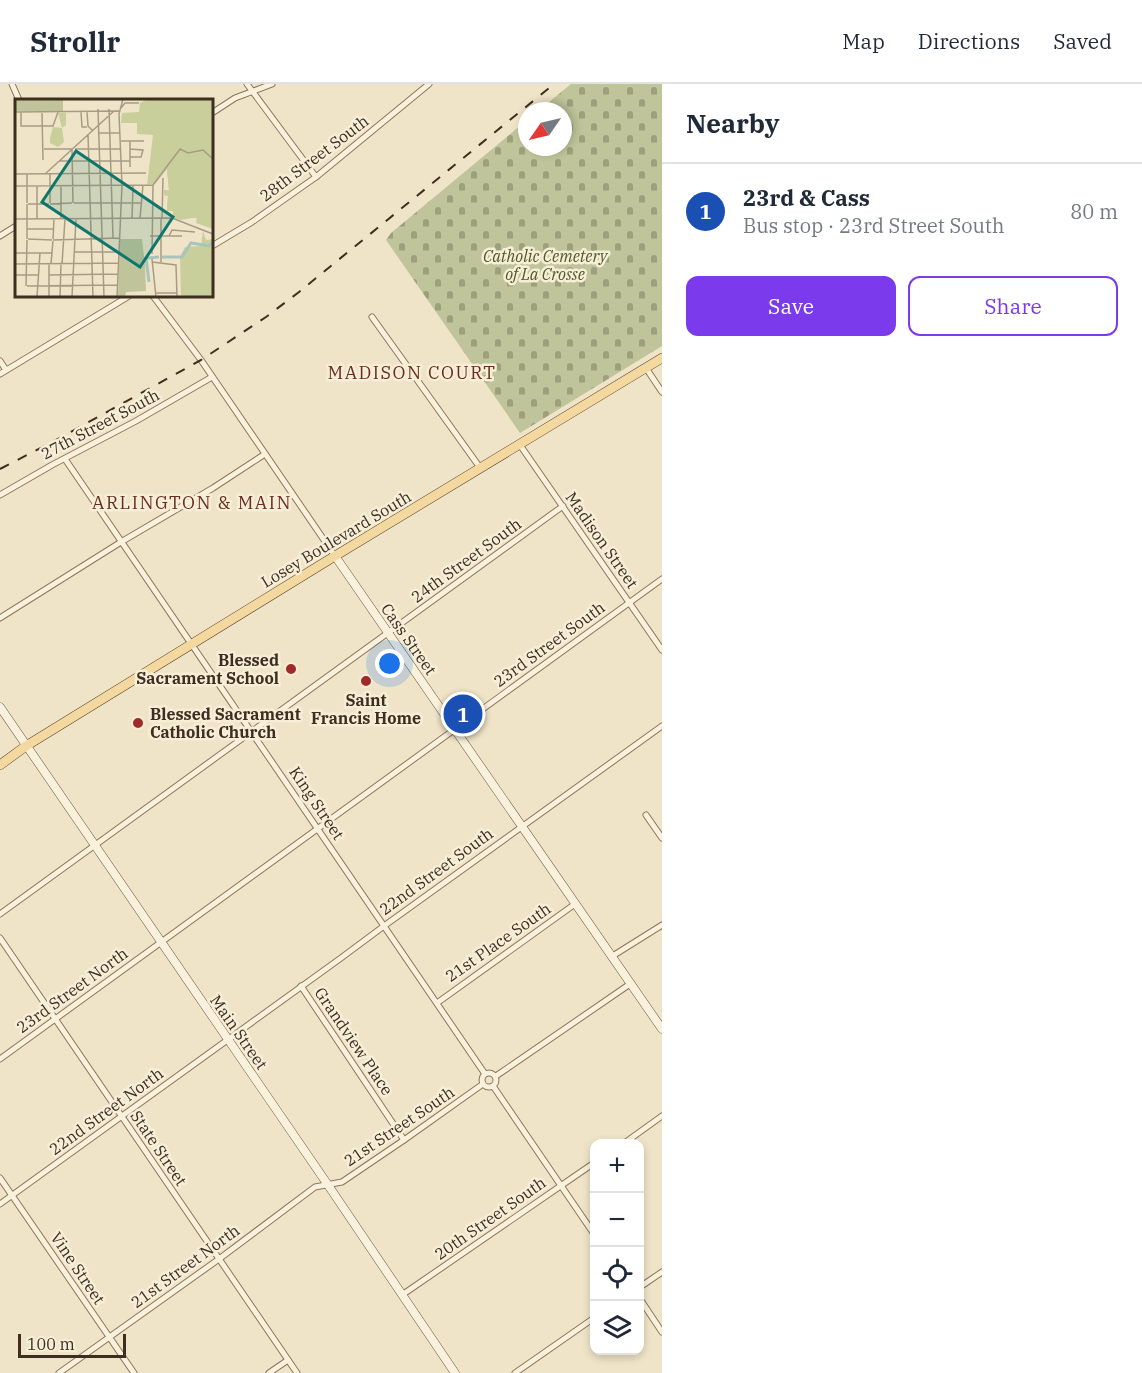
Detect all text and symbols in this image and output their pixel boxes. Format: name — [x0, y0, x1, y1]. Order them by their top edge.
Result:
text: Strollr — [30, 23, 120, 60]
text: Map — [842, 27, 885, 55]
text: Directions — [918, 27, 1020, 55]
text: Saved — [1053, 27, 1112, 55]
inset map — [15, 99, 213, 297]
north arrow — [518, 102, 572, 156]
text: Nearby — [686, 106, 780, 140]
street label: 28th Street South — [256, 111, 372, 205]
text: 23rd & Cass — [743, 183, 870, 212]
text: 1 — [700, 198, 712, 225]
text: 80 m — [1070, 198, 1118, 225]
text: Bus stop · 23rd Street South — [743, 212, 1004, 239]
park label: Catholic Cemetery of La Crosse — [483, 246, 609, 284]
button: Save — [686, 276, 896, 336]
button: Share — [908, 276, 1118, 336]
district label: MADISON COURT — [327, 361, 497, 384]
street label: 27th Street South — [37, 384, 163, 464]
street label: Losey Boulevard South — [257, 486, 415, 592]
street label: Madison Street — [561, 488, 643, 592]
district label: ARLINGTON & MAIN — [92, 491, 292, 514]
street label: 24th Street South — [407, 513, 525, 607]
street label: 23rd Street South — [490, 597, 608, 691]
street label: Cass Street — [377, 599, 441, 679]
your location — [375, 649, 404, 678]
place label: Blessed Sacrament School — [136, 650, 279, 688]
marker: Blessed Sacrament School — [284, 662, 298, 676]
marker: Saint Francis Home — [359, 674, 373, 688]
place label: Saint Francis Home — [311, 690, 421, 728]
pin: 1 — [444, 692, 482, 736]
place label: Blessed Sacrament Catholic Church — [150, 704, 301, 742]
marker: Blessed Sacrament Catholic Church — [131, 716, 145, 730]
street label: King Street — [285, 763, 349, 844]
street label: 22nd Street South — [375, 823, 497, 919]
street label: 21st Place South — [441, 898, 555, 986]
street label: 23rd Street North — [12, 943, 132, 1037]
street label: Grandview Place — [311, 983, 397, 1099]
street label: Main Street — [206, 991, 272, 1073]
street label: 22nd Street North — [45, 1063, 167, 1159]
street label: 21st Street South — [340, 1082, 458, 1170]
street label: State Street — [127, 1107, 192, 1190]
map controls — [590, 1139, 644, 1355]
button: + — [590, 1139, 644, 1193]
street label: 20th Street South — [431, 1172, 549, 1264]
button: − — [590, 1193, 644, 1247]
street label: 21st Street North — [127, 1220, 243, 1312]
street label: Vine Street — [47, 1228, 110, 1308]
button: locate — [590, 1247, 644, 1301]
button: layers — [590, 1301, 644, 1355]
scale bar — [18, 1331, 126, 1358]
text: 100 m — [27, 1334, 75, 1354]

